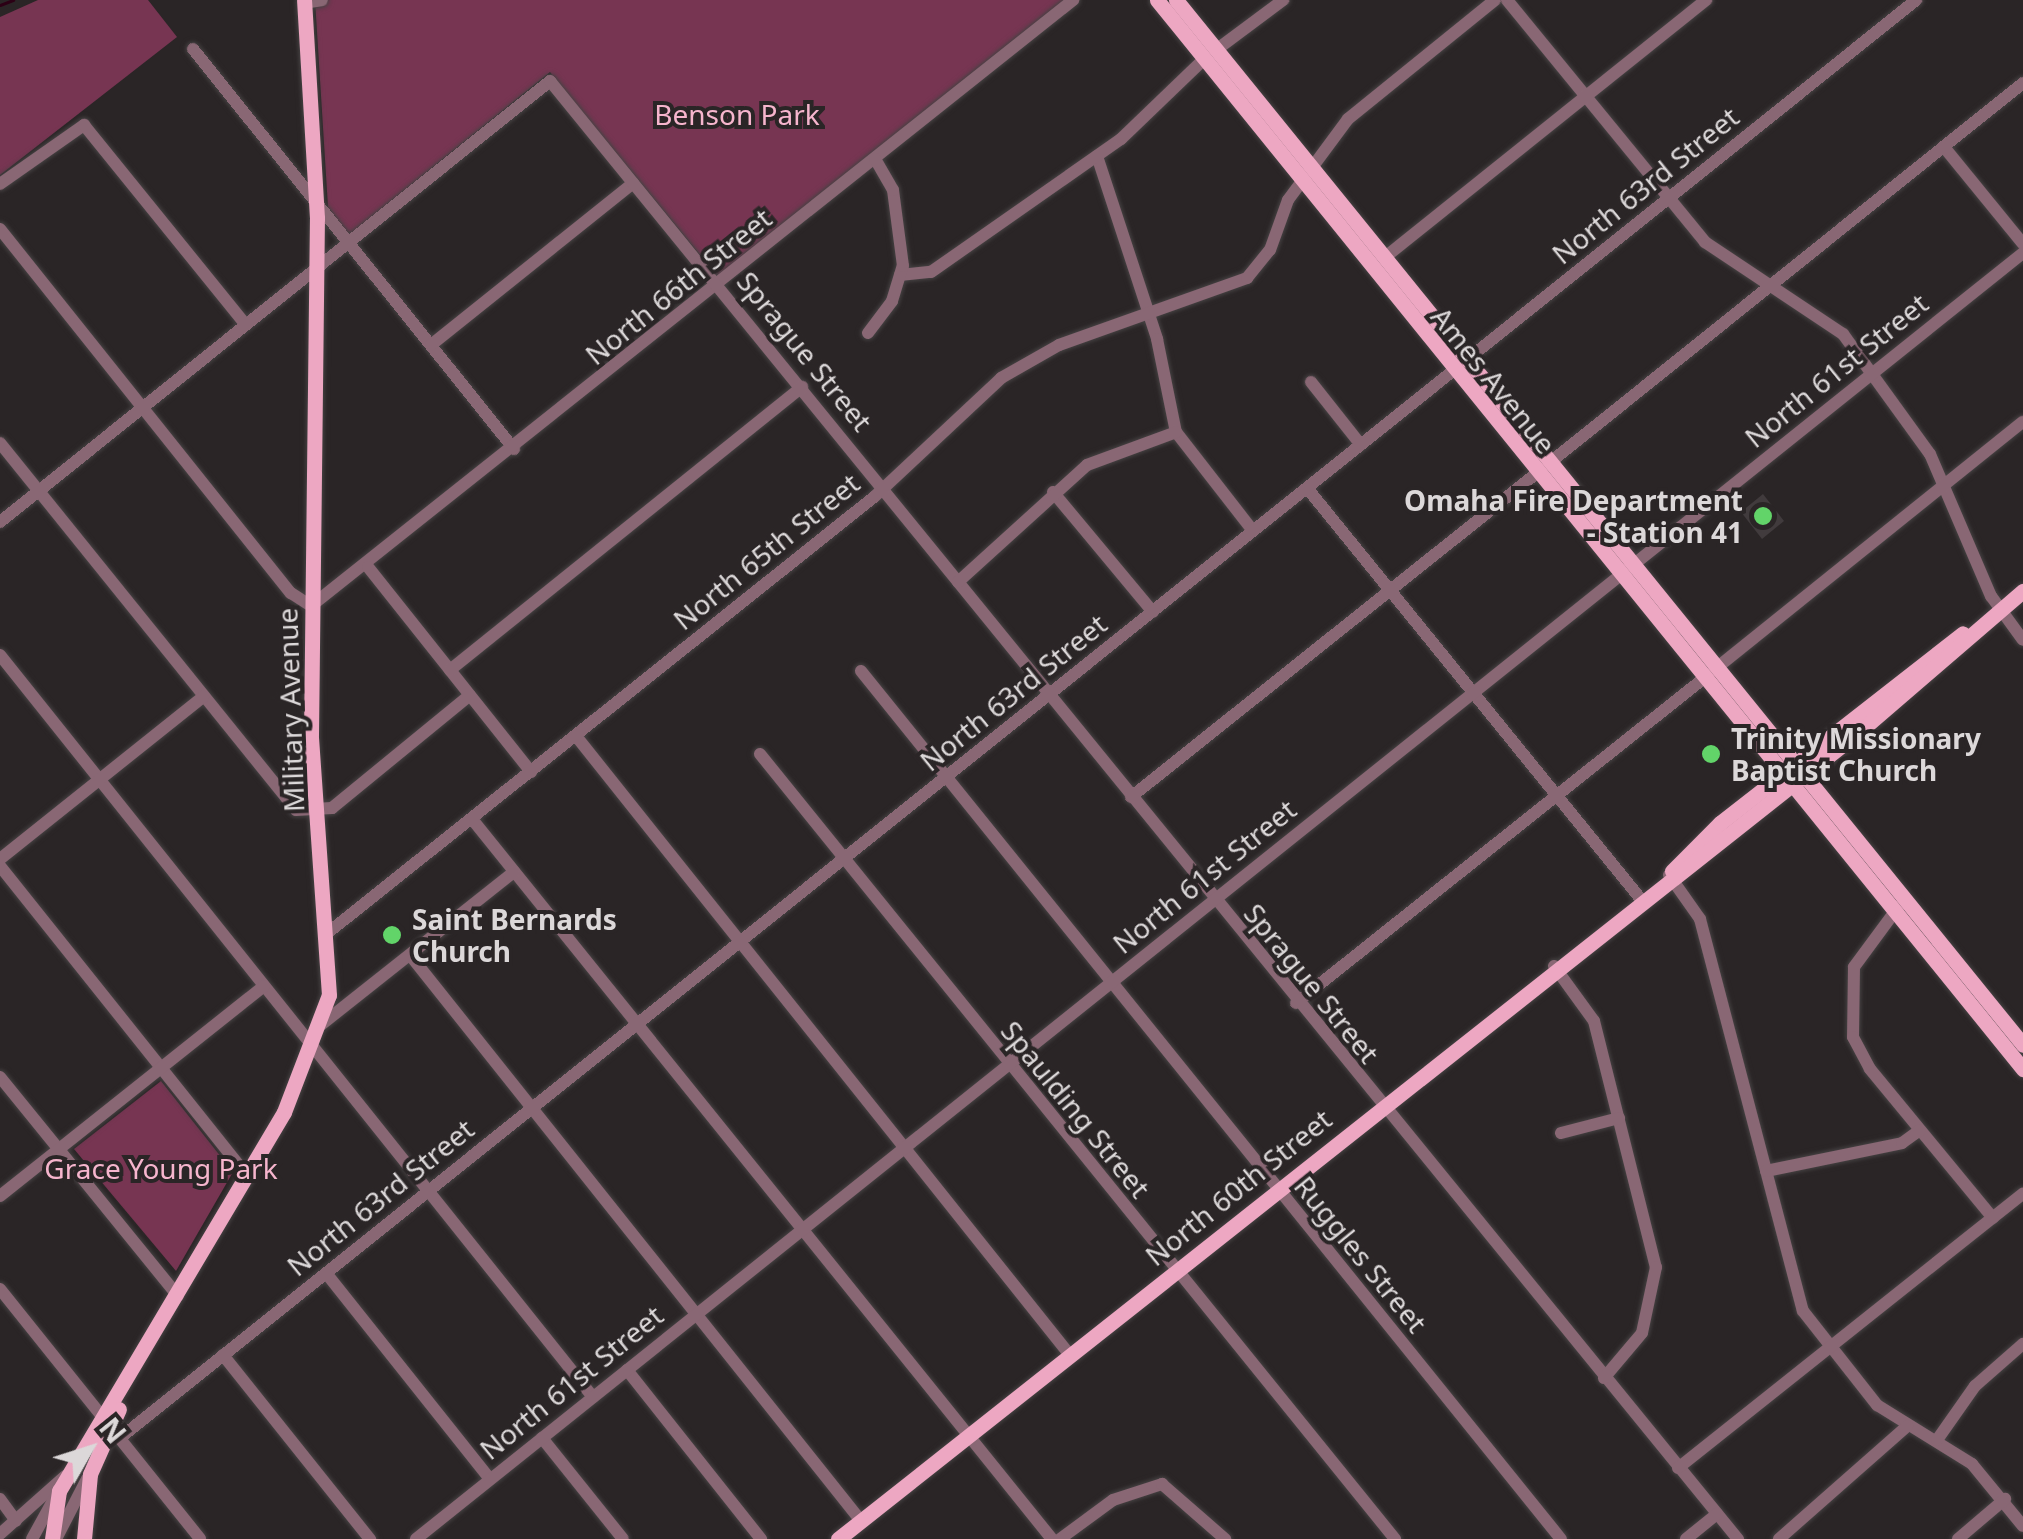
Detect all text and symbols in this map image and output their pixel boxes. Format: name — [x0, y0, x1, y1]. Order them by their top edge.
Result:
park label: Benson Park — [654, 97, 820, 131]
street label: North 63rd Street — [1545, 100, 1745, 270]
street label: North 66th Street — [578, 201, 778, 371]
street label: Sprague Street — [731, 265, 879, 437]
street label: North 61st Street — [1738, 286, 1934, 454]
street label: Ames Avenue — [1425, 300, 1563, 460]
street label: North 65th Street — [666, 466, 866, 636]
place label: Omaha Fire Department - Station 41 — [1404, 483, 1743, 549]
marker: Omaha Fire Department - Station 41 — [1752, 505, 1774, 527]
street label: Military Avenue — [270, 607, 310, 813]
street label: North 63rd Street — [913, 607, 1113, 777]
place label: Trinity Missionary Baptist Church — [1731, 721, 1981, 787]
marker: Trinity Missionary Baptist Church — [1700, 743, 1722, 765]
street label: North 61st Street — [1106, 792, 1302, 960]
street label: Sprague Street — [1238, 897, 1386, 1069]
place label: Saint Bernards Church — [412, 902, 617, 968]
marker: Saint Bernards Church — [381, 924, 403, 946]
street label: Spaulding Street — [995, 1014, 1157, 1204]
street label: North 60th Street — [1138, 1102, 1338, 1272]
street label: North 63rd Street — [280, 1112, 480, 1282]
park label: Grace Young Park — [44, 1151, 278, 1185]
street label: Ruggles Street — [1288, 1169, 1434, 1339]
street label: North 61st Street — [473, 1298, 669, 1466]
north arrow — [40, 1399, 140, 1499]
text: N — [91, 1409, 135, 1451]

